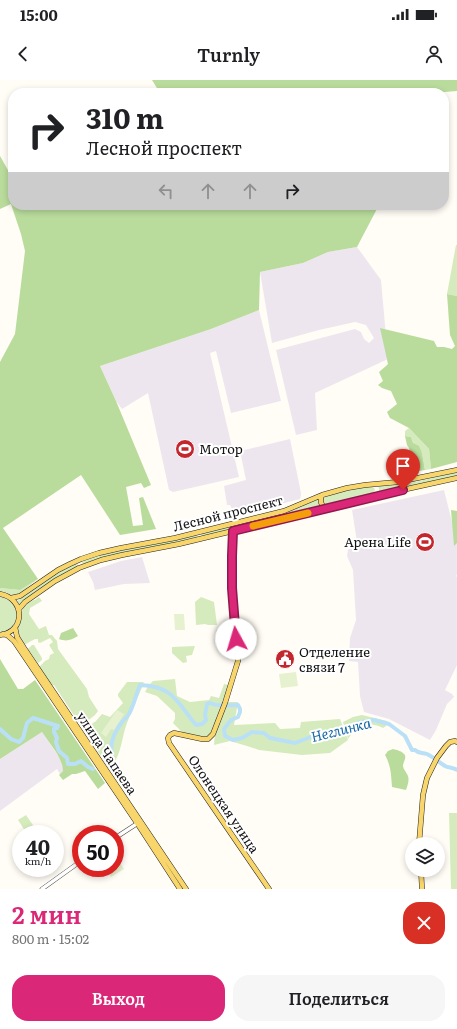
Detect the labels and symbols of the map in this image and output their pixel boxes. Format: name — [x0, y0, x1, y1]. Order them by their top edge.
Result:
sports icon: Мотор — [174, 438, 196, 460]
place label: Мотор — [199, 439, 243, 458]
pin — [386, 449, 420, 490]
street label: Лесной проспект — [171, 490, 285, 535]
sports icon: Арена Life — [414, 531, 436, 553]
place label: Арена Life — [344, 532, 411, 551]
position arrow — [215, 618, 257, 660]
place label: Отделение связи 7 — [299, 642, 370, 676]
public building icon: Отделение связи 7 — [274, 648, 296, 670]
street label: улица Чапаева — [73, 707, 142, 798]
water label: Неглинка — [309, 712, 373, 746]
street label: Олонецкая улица — [184, 751, 264, 857]
speed limit sign: 50 — [72, 825, 124, 877]

